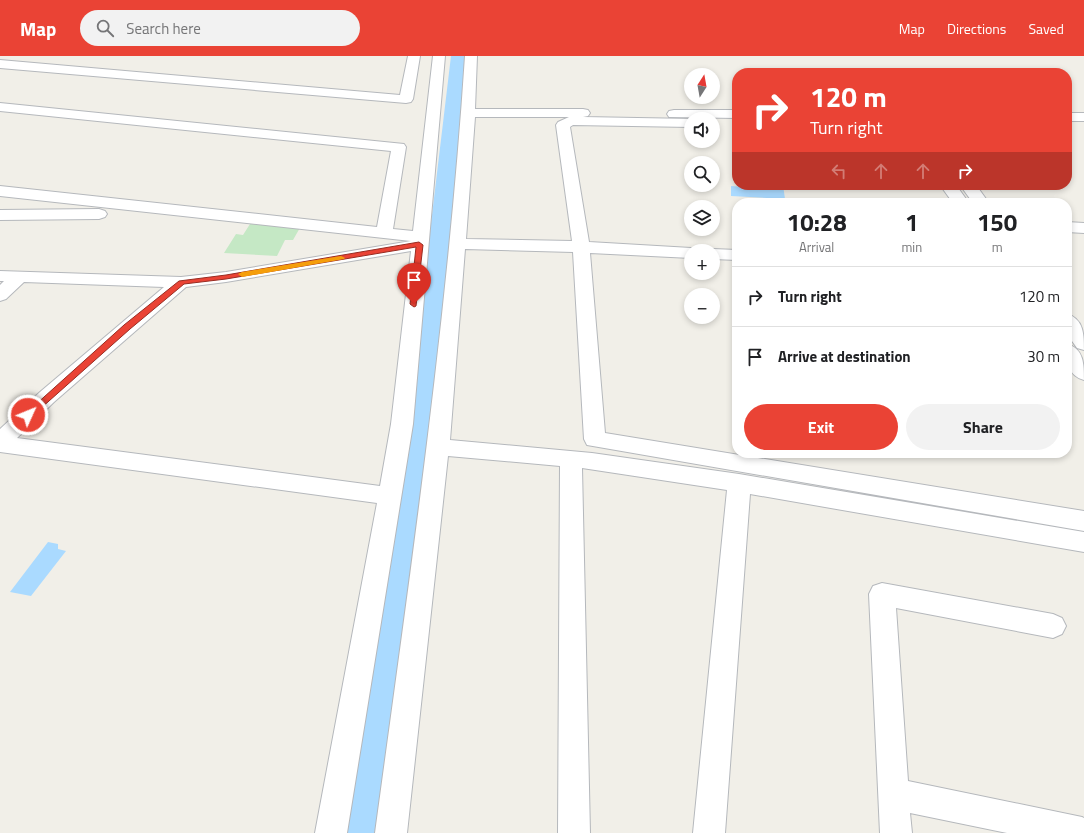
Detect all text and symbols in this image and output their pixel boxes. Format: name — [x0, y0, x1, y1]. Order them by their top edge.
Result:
search box — [80, 10, 360, 46]
text: Map — [20, 14, 56, 43]
icon: search — [94, 17, 116, 39]
text: Search here — [126, 17, 201, 40]
text: Map — [899, 18, 925, 39]
text: Directions — [947, 18, 1006, 39]
text: Saved — [1028, 18, 1064, 39]
north arrow — [684, 68, 720, 104]
map controls — [684, 68, 720, 324]
text: 120 m — [810, 75, 887, 118]
icon: right — [744, 84, 796, 136]
button: sound — [684, 112, 720, 148]
text: Turn right — [810, 114, 883, 141]
button: search — [684, 156, 720, 192]
icon: left — [828, 160, 850, 182]
icon: ahead — [870, 160, 892, 182]
icon: ahead — [912, 160, 934, 182]
icon: right — [954, 160, 976, 182]
button: layers — [684, 200, 720, 236]
text: 10:28 — [787, 204, 847, 240]
text: 1 — [905, 204, 919, 240]
text: 150 — [977, 204, 1017, 240]
text: Arrival — [799, 237, 834, 257]
text: min — [901, 237, 922, 257]
text: m — [992, 237, 1003, 257]
button: + — [684, 244, 720, 280]
pin — [397, 263, 431, 304]
icon: arrive — [403, 269, 425, 291]
text: Turn right — [778, 285, 842, 308]
text: 120 m — [1019, 285, 1060, 308]
icon: right — [744, 286, 766, 308]
button: − — [684, 288, 720, 324]
text: Arrive at destination — [778, 345, 911, 368]
text: 30 m — [1027, 345, 1060, 368]
icon: arrive — [744, 346, 766, 368]
position arrow — [7, 394, 49, 436]
button: Exit — [744, 404, 898, 450]
button: Share — [906, 404, 1060, 450]

